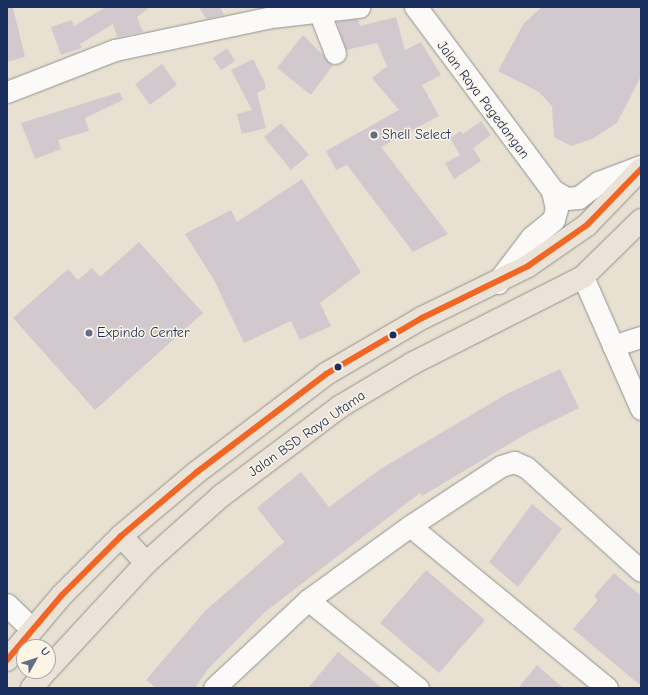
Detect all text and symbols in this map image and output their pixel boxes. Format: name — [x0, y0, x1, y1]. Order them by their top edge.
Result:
street label: Jalan Raya Pagedangan — [433, 38, 533, 162]
place label: Shell Select — [382, 127, 451, 143]
marker: Shell Select — [369, 130, 379, 140]
place label: Expindo Center — [97, 325, 189, 341]
marker: Expindo Center — [84, 328, 94, 338]
unlabelled marker — [388, 330, 398, 340]
unlabelled marker — [333, 362, 343, 372]
street label: Jalan BSD Raya Utama — [245, 387, 369, 481]
north arrow — [16, 639, 56, 679]
text: U — [38, 645, 52, 659]

